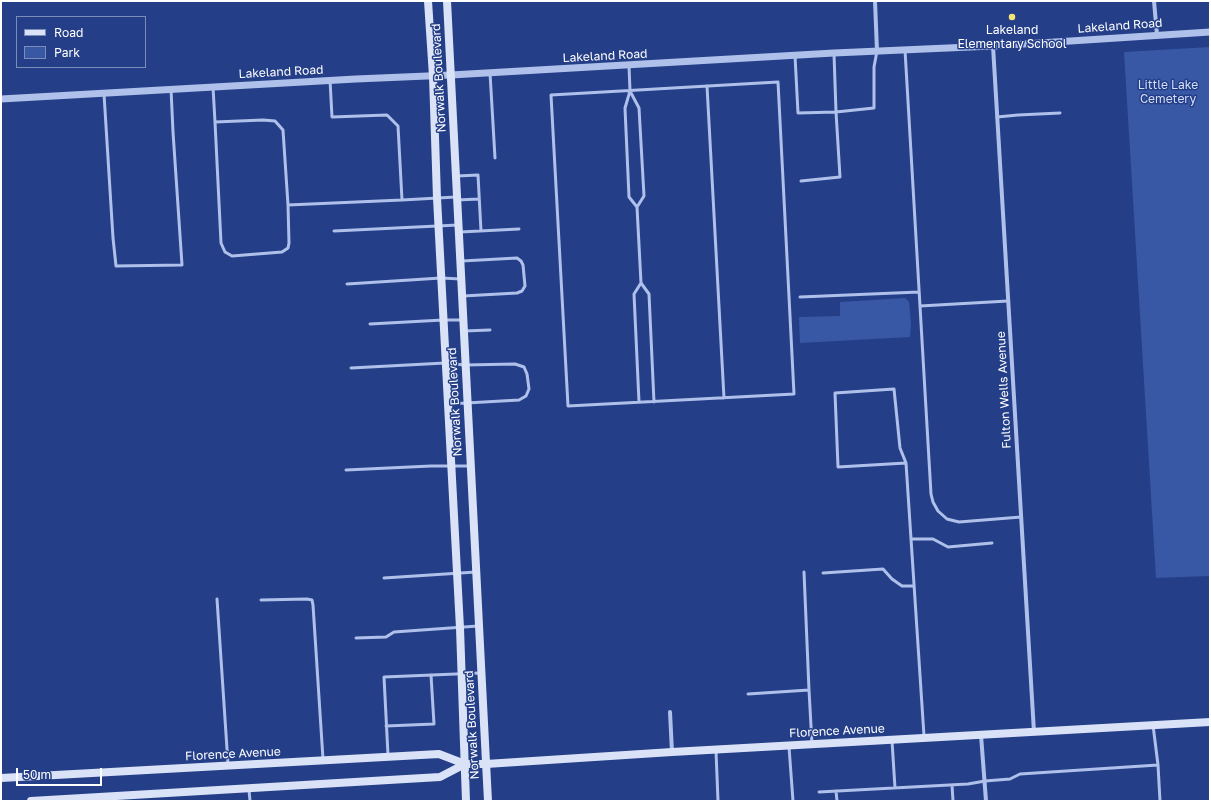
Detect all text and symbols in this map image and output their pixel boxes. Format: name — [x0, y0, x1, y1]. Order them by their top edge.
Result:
marker: Lakeland Elementary School — [1007, 12, 1017, 22]
legend — [16, 16, 146, 68]
street label: Lakeland Road — [1077, 16, 1163, 36]
street label: Norwalk Boulevard — [429, 23, 449, 133]
place label: Lakeland Elementary School — [957, 23, 1067, 51]
text: Road — [54, 25, 83, 40]
text: Park — [54, 45, 80, 60]
street label: Lakeland Road — [562, 47, 648, 65]
street label: Lakeland Road — [238, 63, 324, 81]
park label: Little Lake Cemetery — [1138, 78, 1198, 106]
street label: Fulton Wells Avenue — [994, 331, 1014, 449]
street label: Norwalk Boulevard — [445, 347, 465, 457]
street label: Norwalk Boulevard — [462, 670, 482, 780]
street label: Florence Avenue — [789, 721, 885, 741]
street label: Florence Avenue — [185, 744, 281, 764]
scale bar — [18, 760, 104, 786]
text: 50 m — [23, 767, 51, 782]

